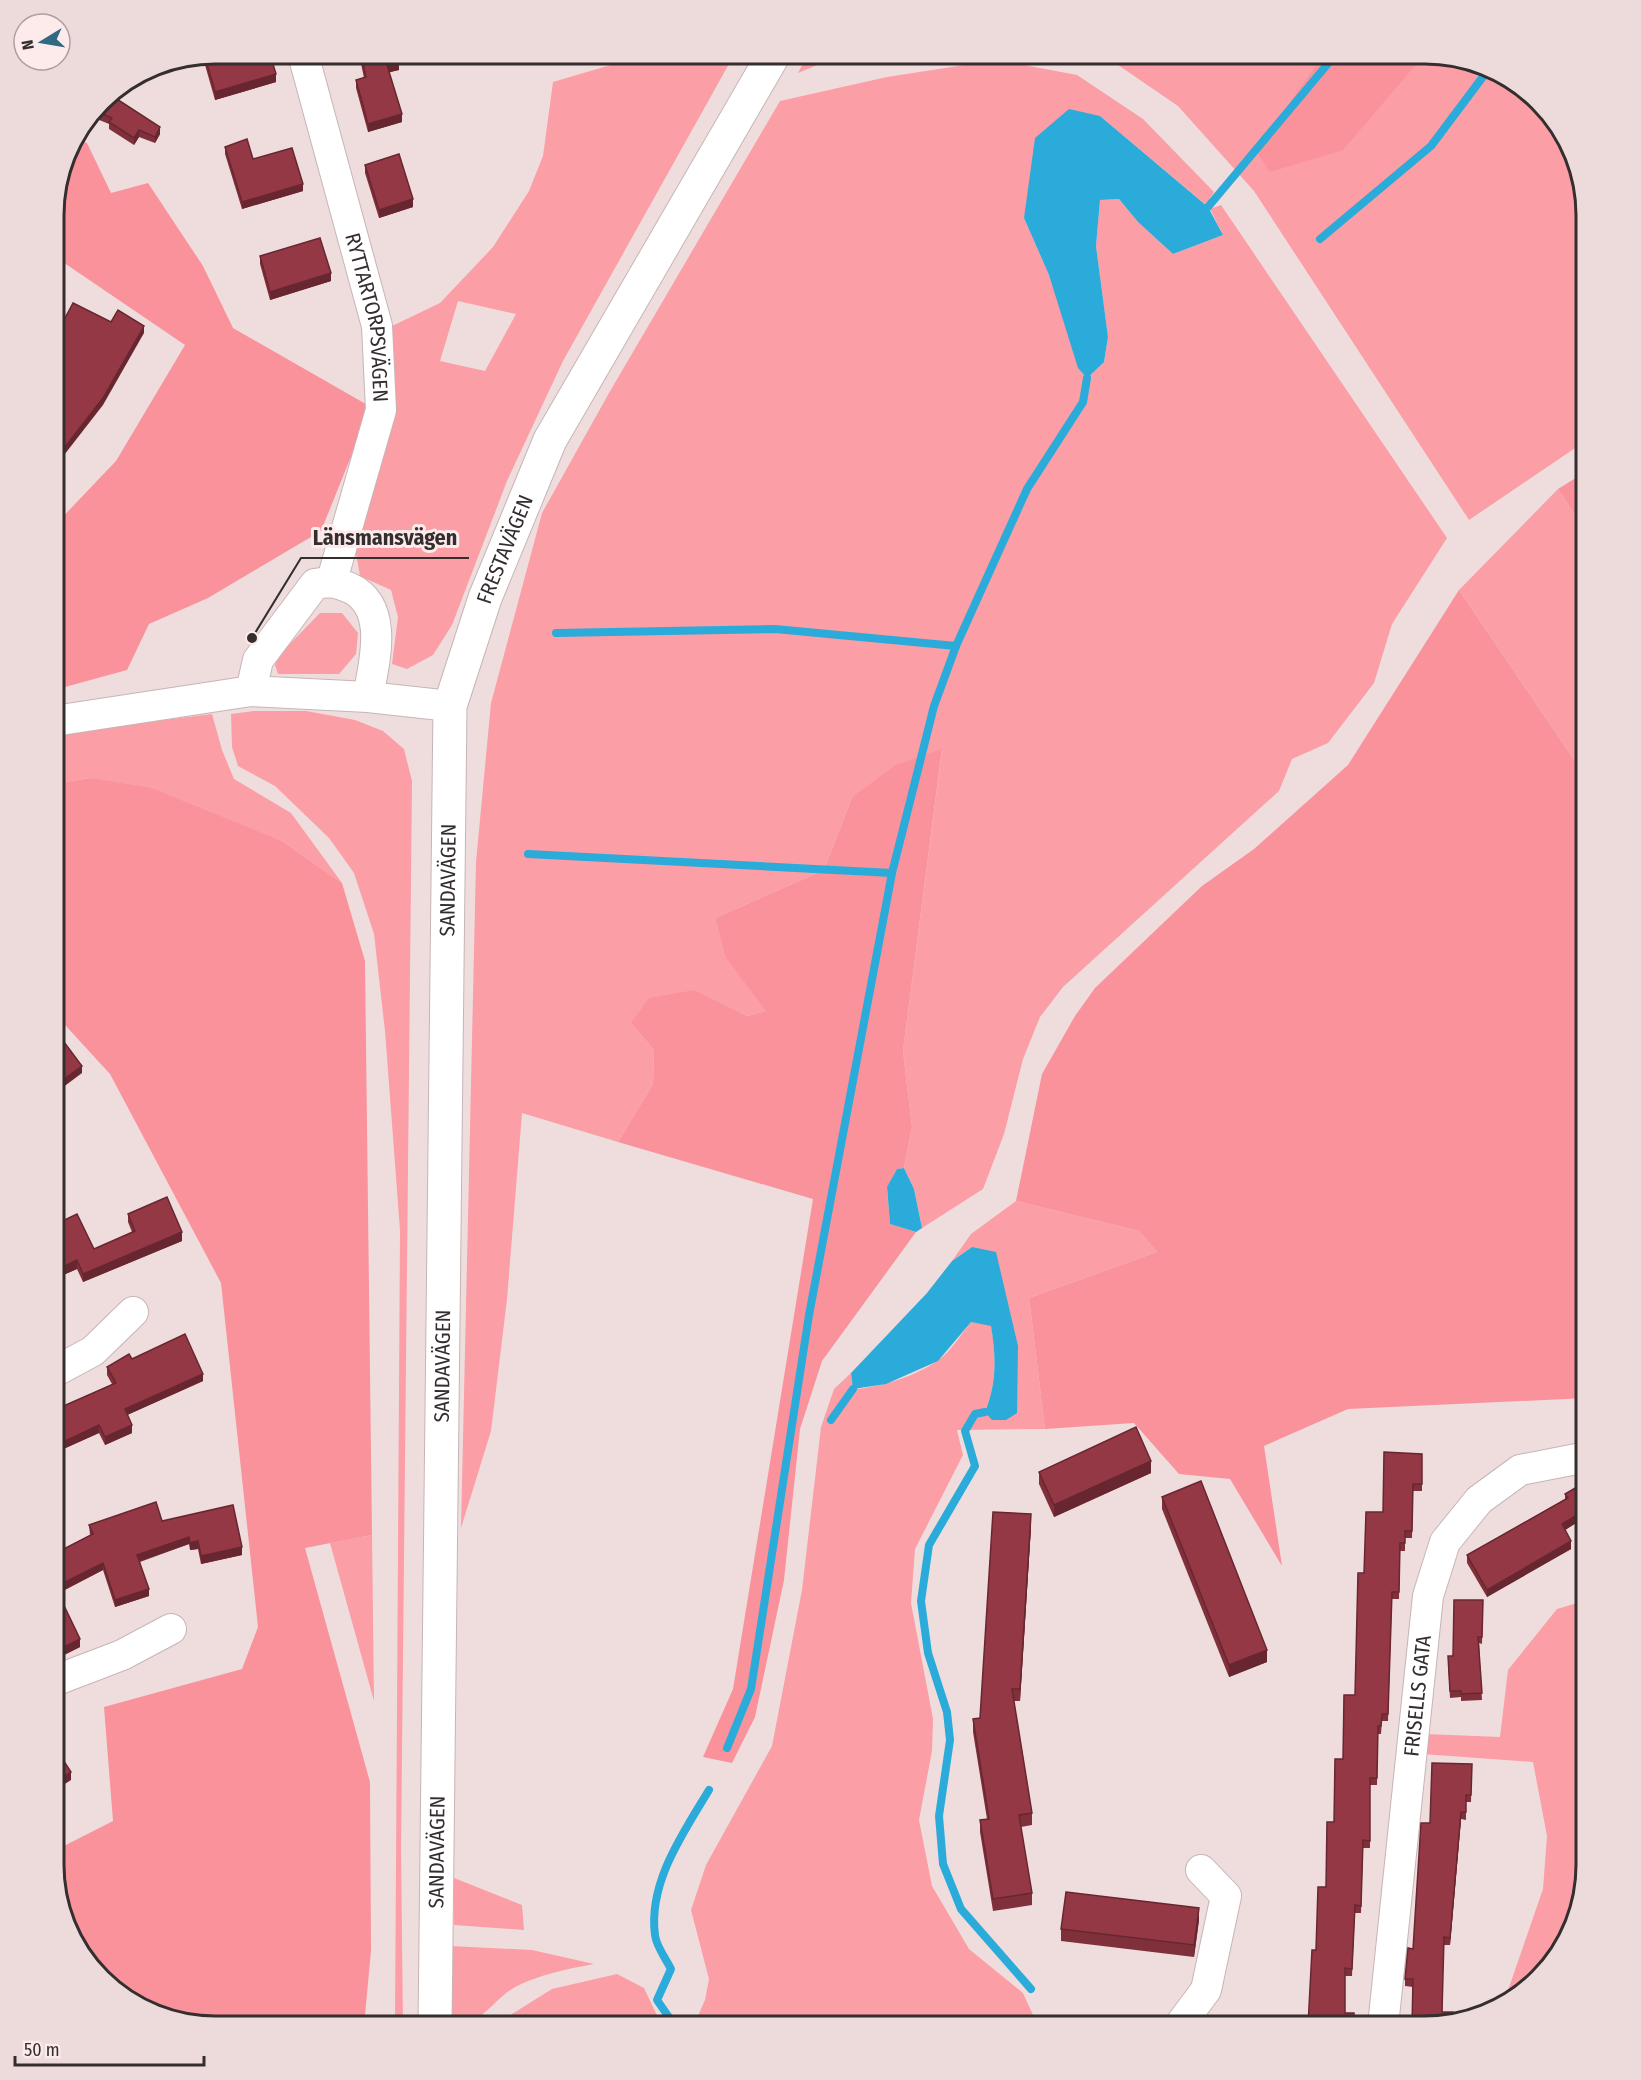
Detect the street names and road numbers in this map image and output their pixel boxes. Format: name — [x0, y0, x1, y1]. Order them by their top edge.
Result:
street label: RYTTARTORPSVÄGEN — [339, 230, 394, 403]
street label: FRESTAVÄGEN — [471, 491, 539, 607]
street label: SANDAVÄGEN — [434, 824, 462, 937]
street label: SANDAVÄGEN — [429, 1310, 456, 1423]
street label: FRISELLS GATA — [1398, 1634, 1437, 1758]
street label: SANDAVÄGEN — [423, 1795, 451, 1909]

